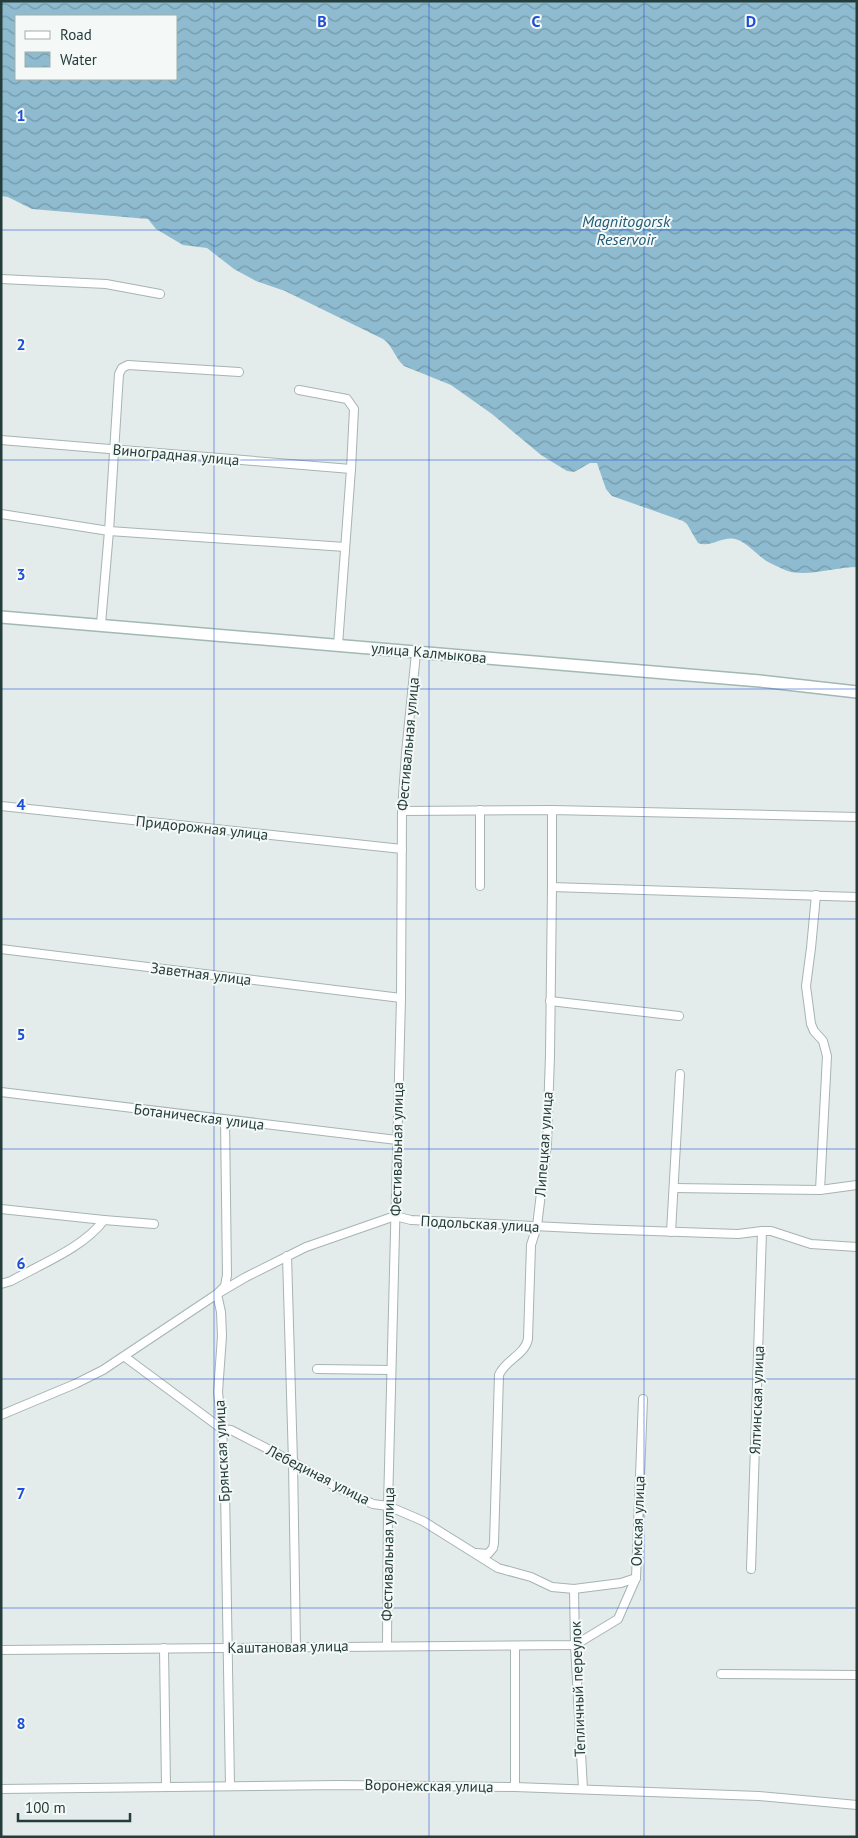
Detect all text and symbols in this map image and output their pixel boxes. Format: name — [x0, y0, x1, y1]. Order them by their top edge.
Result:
text: B — [317, 11, 327, 31]
text: C — [532, 11, 541, 31]
text: D — [746, 11, 756, 31]
legend — [15, 15, 178, 80]
text: Road — [60, 25, 92, 44]
text: Water — [60, 50, 97, 69]
text: 1 — [16, 105, 26, 125]
water label: Magnitogorsk Reservoir — [582, 211, 671, 249]
text: 2 — [16, 334, 26, 354]
street label: Виноградная улица — [112, 439, 240, 470]
text: 3 — [16, 564, 26, 584]
street label: улица Калмыкова — [370, 638, 488, 667]
street label: Фестивальная улица — [392, 676, 423, 812]
text: 4 — [16, 794, 26, 814]
street label: Придорожная улица — [135, 811, 269, 844]
street label: Заветная улица — [150, 958, 253, 989]
text: 5 — [16, 1024, 26, 1044]
street label: Фестивальная улица — [386, 1082, 407, 1216]
street label: Липецкая улица — [530, 1091, 557, 1198]
street label: Ботаническая улица — [133, 1099, 265, 1134]
street label: Подольская улица — [420, 1211, 540, 1236]
text: 6 — [16, 1253, 26, 1273]
street label: Ялтинская улица — [745, 1345, 768, 1455]
street label: Брянская улица — [209, 1399, 234, 1503]
street label: Лебединая улица — [262, 1440, 373, 1509]
street label: Омская улица — [626, 1475, 649, 1567]
text: 7 — [16, 1483, 26, 1503]
street label: Фестивальная улица — [377, 1487, 398, 1621]
street label: Тепличный переулок — [566, 1620, 589, 1757]
street label: Каштановая улица — [227, 1636, 349, 1657]
text: 8 — [16, 1713, 26, 1733]
street label: Воронежская улица — [364, 1775, 494, 1796]
scale bar — [18, 1790, 130, 1822]
text: 100 m — [25, 1798, 66, 1817]

